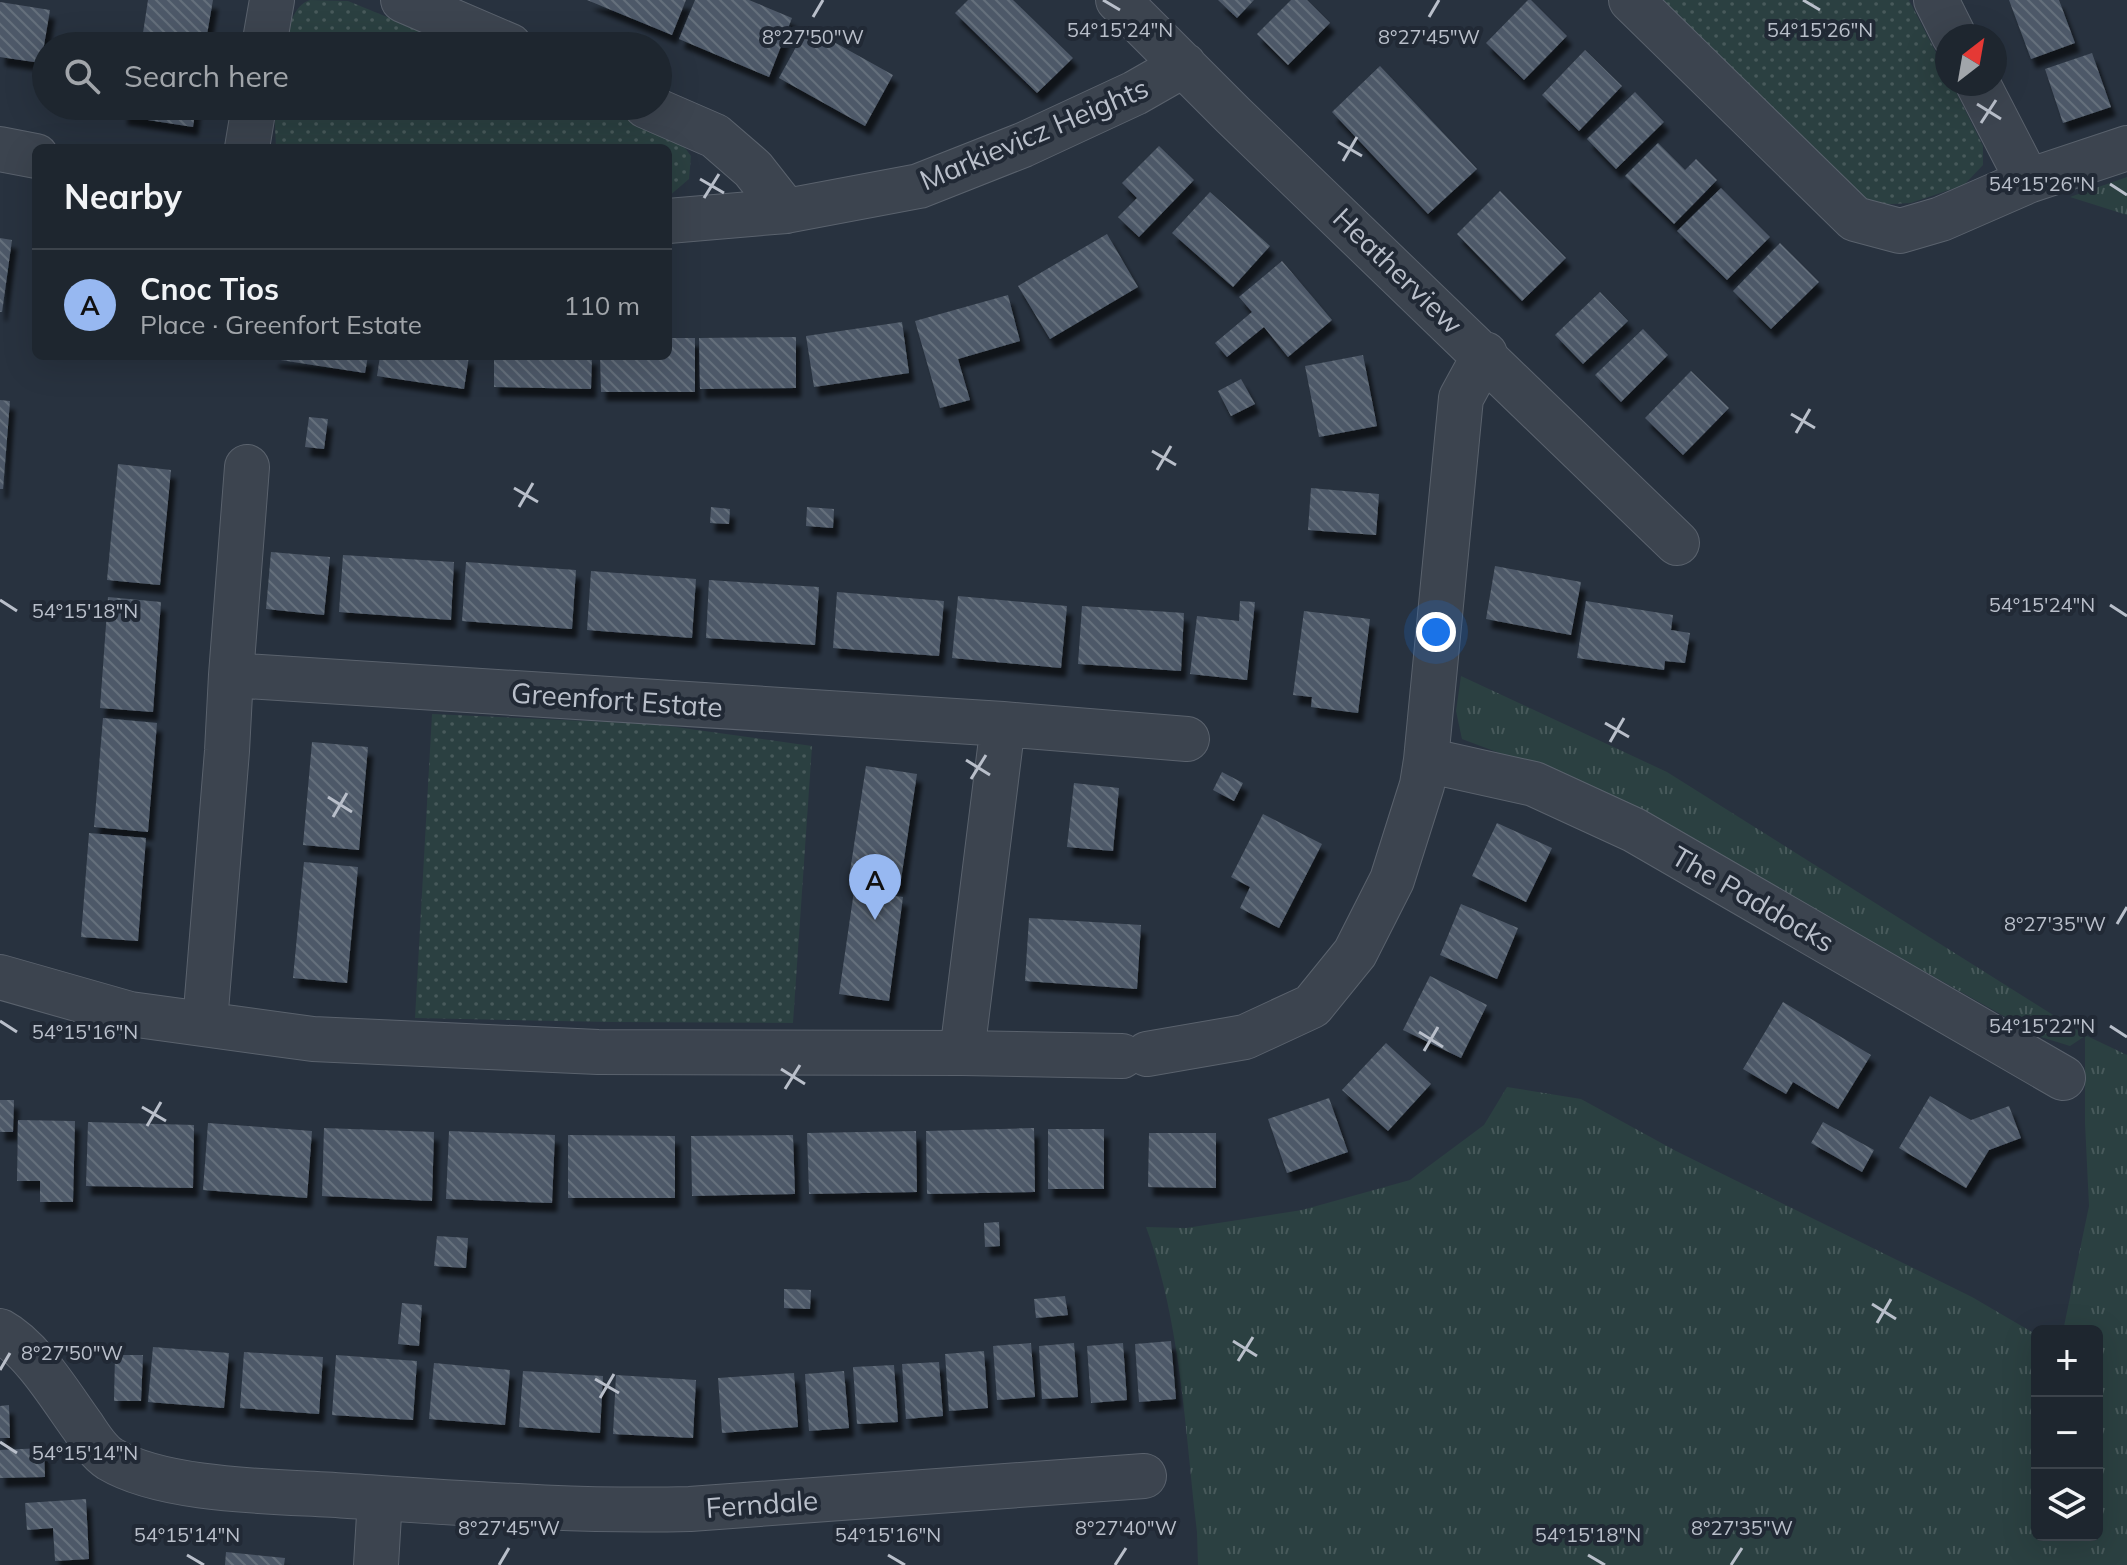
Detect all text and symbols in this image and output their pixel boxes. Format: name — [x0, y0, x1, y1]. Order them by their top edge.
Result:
text: 54°15'24"N — [1067, 17, 1173, 42]
text: 54°15'26"N — [1767, 17, 1873, 42]
text: 8°27'50"W — [762, 24, 864, 49]
text: 8°27'45"W — [1378, 24, 1480, 49]
north arrow — [1935, 24, 2007, 96]
search box — [32, 32, 672, 120]
icon: search — [60, 54, 104, 98]
text: Search here — [124, 57, 289, 95]
street label: Markievicz Heights — [914, 70, 1153, 197]
text: 54°15'26"N — [1989, 171, 2095, 196]
text: Nearby — [64, 175, 182, 218]
street label: Heatherview — [1326, 200, 1471, 341]
text: Cnoc Tios — [140, 270, 279, 308]
text: A — [80, 289, 100, 322]
text: 110 m — [564, 289, 640, 322]
text: Place · Greenfort Estate — [140, 308, 422, 341]
text: 54°15'24"N — [1989, 592, 2095, 617]
text: 54°15'18"N — [32, 598, 138, 623]
your location — [1416, 612, 1456, 652]
street label: Greenfort Estate — [510, 675, 724, 724]
street label: The Paddocks — [1666, 838, 1841, 959]
pin: A — [849, 854, 901, 920]
text: 8°27'35"W — [2004, 911, 2106, 936]
text: 54°15'22"N — [1989, 1013, 2095, 1038]
text: 54°15'16"N — [32, 1019, 138, 1044]
map controls — [2031, 1325, 2103, 1541]
button: + — [2031, 1325, 2103, 1397]
text: 8°27'50"W — [21, 1340, 123, 1365]
button: − — [2031, 1397, 2103, 1469]
text: 54°15'14"N — [32, 1440, 138, 1465]
button: layers — [2031, 1469, 2103, 1541]
street label: Ferndale — [705, 1482, 819, 1525]
text: 8°27'45"W — [458, 1515, 560, 1540]
text: 8°27'40"W — [1075, 1515, 1177, 1540]
text: 8°27'35"W — [1691, 1515, 1793, 1540]
text: 54°15'14"N — [134, 1522, 240, 1547]
text: 54°15'16"N — [835, 1522, 941, 1547]
text: 54°15'18"N — [1535, 1522, 1641, 1547]

